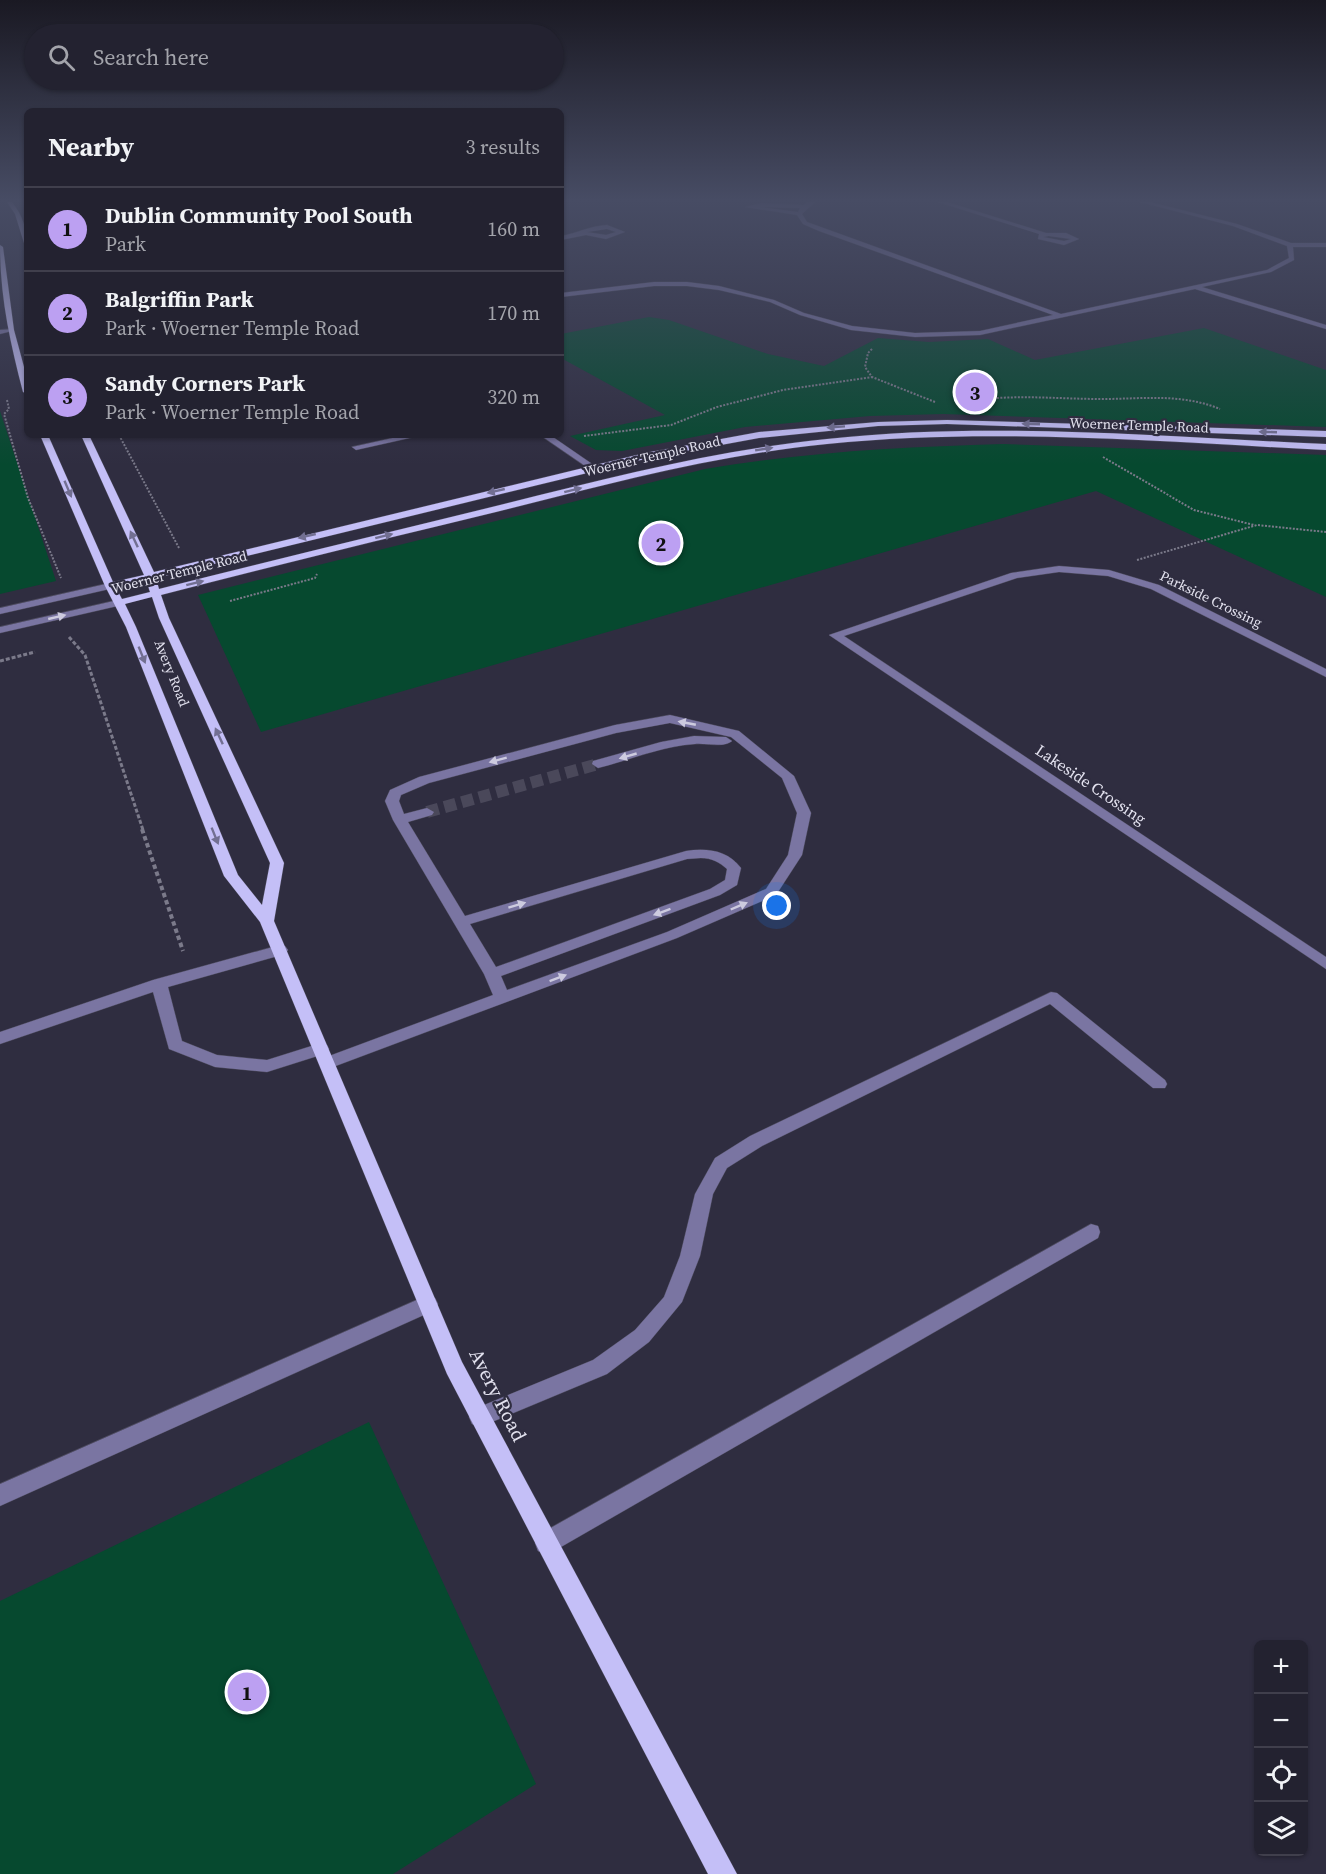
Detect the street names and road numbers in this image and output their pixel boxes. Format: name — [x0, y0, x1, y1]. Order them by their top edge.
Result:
street label: Woerner Temple Road — [1069, 413, 1209, 437]
street label: Woerner Temple Road — [582, 431, 722, 481]
street label: Woerner Temple Road — [109, 545, 249, 599]
street label: Parkside Crossing — [1156, 566, 1266, 632]
street label: Avery Road — [150, 637, 195, 710]
street label: Lakeside Crossing — [1031, 739, 1151, 829]
street label: Avery Road — [463, 1344, 534, 1447]

